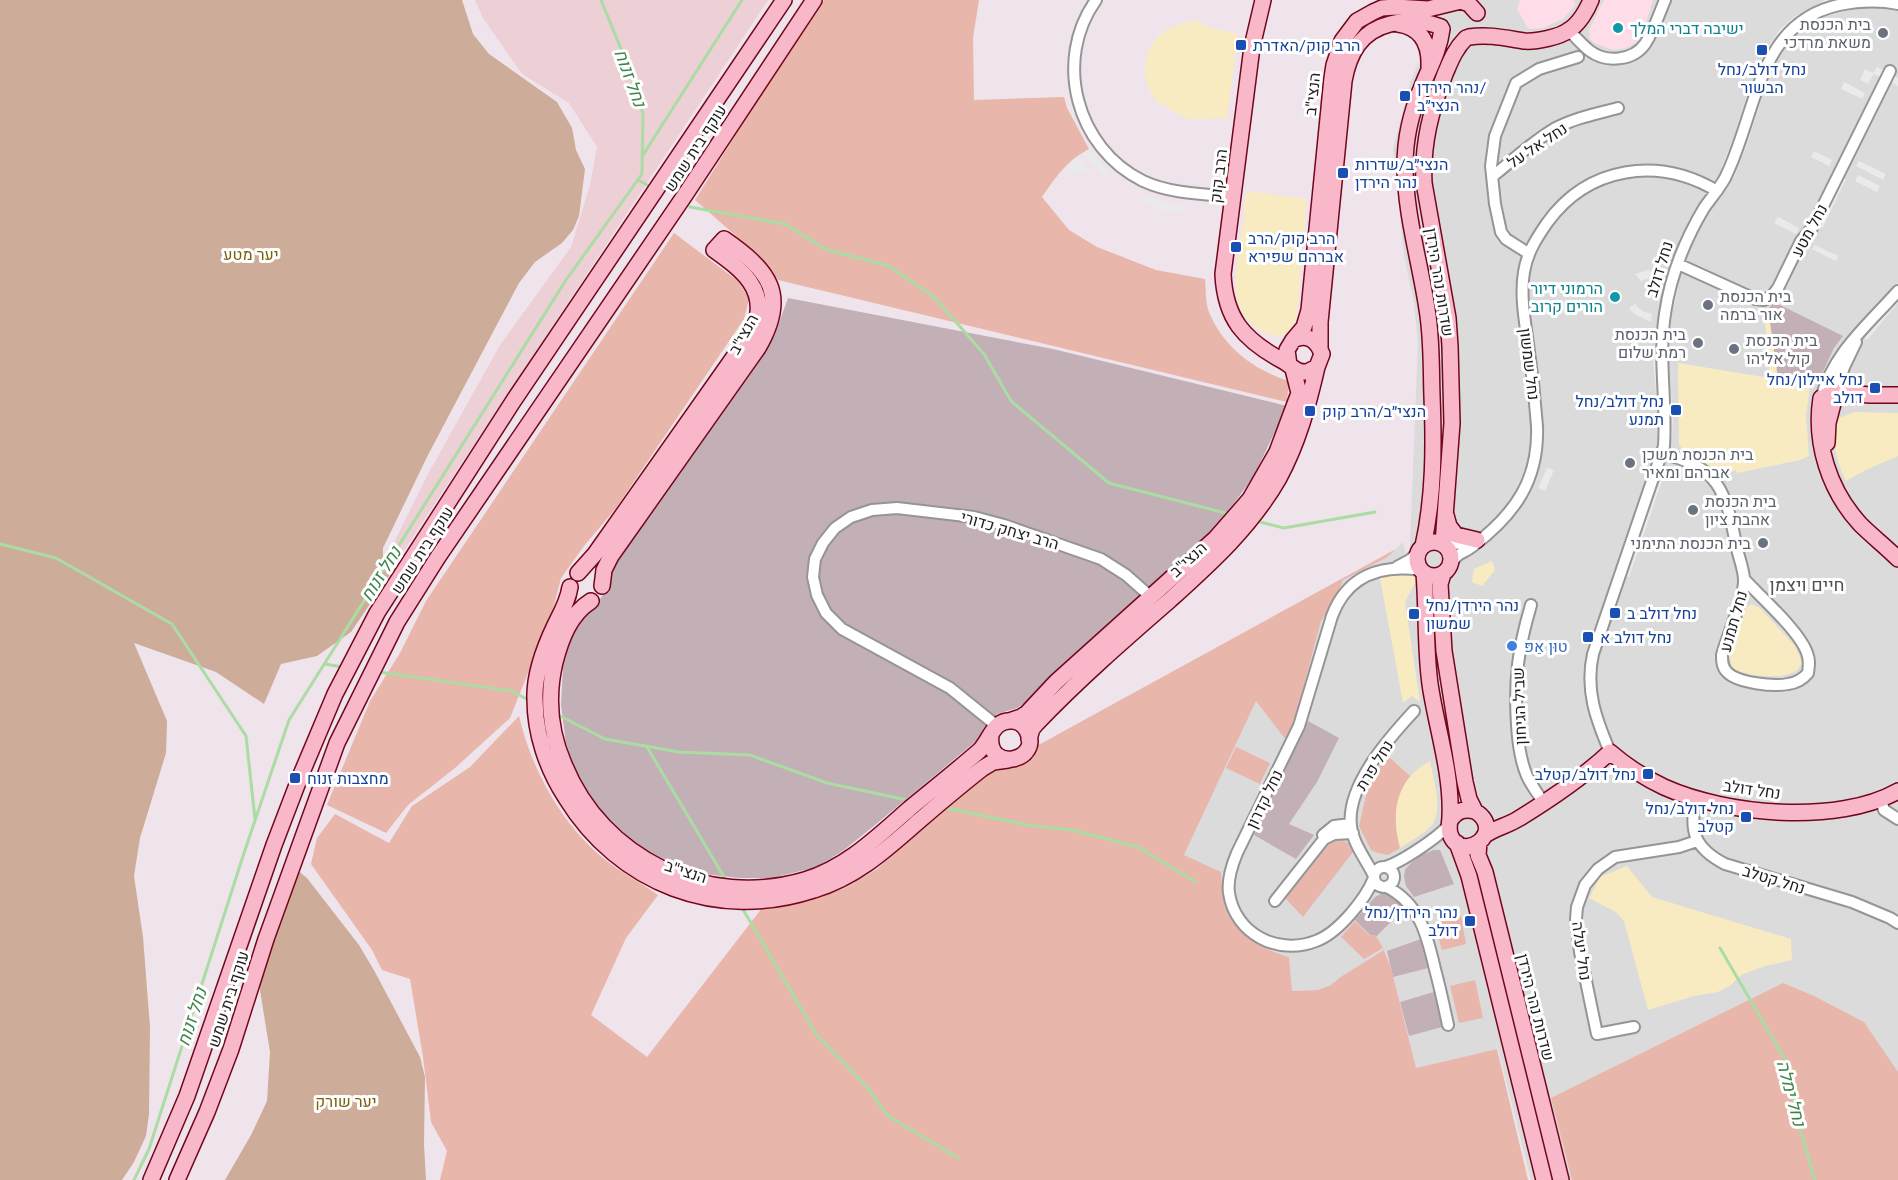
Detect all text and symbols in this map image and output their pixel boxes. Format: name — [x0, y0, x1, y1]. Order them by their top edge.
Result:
place label: בית הכנסת משאת מרדכי — [1784, 14, 1872, 51]
place label: ישיבה דברי המלך — [1630, 18, 1744, 37]
marker: ישיבה דברי המלך — [1611, 21, 1625, 35]
marker: בית הכנסת משאת מרדכי — [1876, 26, 1890, 40]
place label: הרב קוק/האדרת — [1253, 35, 1360, 54]
marker: הרב קוק/האדרת — [1234, 38, 1248, 52]
marker: נחל דולב/נחל הבשור — [1755, 43, 1769, 57]
water label: נחל זנוח — [610, 46, 652, 111]
place label: נחל דולב/נחל הבשור — [1718, 59, 1806, 96]
street label: הנצי"ב — [1300, 72, 1323, 116]
place label: נהר הירדן/ הנצי״ב — [1417, 77, 1486, 114]
marker: נהר הירדן/ הנצי״ב — [1398, 89, 1412, 103]
street label: עוקף בית שמש — [659, 100, 730, 195]
street label: נחל אל על — [1503, 118, 1570, 171]
street label: הרב קוק — [1205, 148, 1230, 204]
place label: הנצי״ב/שדרות נהר הירדן — [1355, 154, 1448, 191]
marker: הנצי״ב/שדרות נהר הירדן — [1336, 166, 1350, 180]
street label: נחל מטע — [1786, 200, 1831, 259]
street label: שדרות נהר הירדן — [1423, 226, 1458, 338]
place label: הרב קוק/הרב אברהם שפירא — [1248, 228, 1344, 265]
street label: נחל דולב — [1641, 239, 1676, 299]
marker: הרב קוק/הרב אברהם שפירא — [1229, 240, 1243, 254]
park label: יער מטע — [223, 244, 279, 263]
place label: הרמוני דיור הורים קרוב — [1530, 278, 1603, 315]
place label: בית הכנסת אור ברמה — [1720, 286, 1792, 323]
marker: הרמוני דיור הורים קרוב — [1608, 290, 1622, 304]
marker: בית הכנסת אור ברמה — [1701, 298, 1715, 312]
street label: הנצי"ב — [724, 310, 761, 357]
place label: בית הכנסת רמת שלום — [1615, 324, 1687, 361]
street label: נחל שמשון — [1517, 327, 1544, 401]
place label: בית הכנסת קול אליהו — [1746, 330, 1818, 367]
marker: בית הכנסת רמת שלום — [1691, 336, 1705, 350]
marker: בית הכנסת קול אליהו — [1727, 342, 1741, 356]
place label: נחל איילון/נחל דולב — [1767, 369, 1863, 406]
marker: נחל איילון/נחל דולב — [1868, 381, 1882, 395]
place label: נחל דולב/נחל תמנע — [1576, 391, 1664, 428]
place label: הנצי״ב/הרב קוק — [1322, 401, 1426, 420]
marker: נחל דולב/נחל תמנע — [1669, 403, 1683, 417]
marker: הנצי״ב/הרב קוק — [1303, 404, 1317, 418]
place label: בית הכנסת משכן אברהם ומאיר — [1642, 444, 1754, 481]
marker: בית הכנסת משכן אברהם ומאיר — [1623, 456, 1637, 470]
place label: בית הכנסת אהבת ציון — [1705, 491, 1777, 528]
street label: עוקף בית שמש — [386, 502, 457, 597]
marker: בית הכנסת אהבת ציון — [1686, 503, 1700, 517]
street label: הרב יצחק כדורי — [959, 506, 1062, 553]
place label: בית הכנסת התימני — [1631, 533, 1752, 552]
marker: בית הכנסת התימני — [1756, 536, 1770, 550]
street label: הנצי"ב — [1165, 537, 1210, 580]
water label: נחל זנוח — [355, 541, 406, 605]
district label: חיים ויצמן — [1770, 573, 1845, 595]
street label: נחל תמנע — [1715, 588, 1750, 654]
place label: נהר הירדן/נחל שמשון — [1426, 595, 1519, 632]
place label: נחל דולב ב — [1627, 603, 1697, 622]
marker: נחל דולב ב — [1608, 606, 1622, 620]
marker: נהר הירדן/נחל שמשון — [1407, 607, 1421, 621]
place label: נחל דולב א — [1600, 627, 1672, 646]
marker: נחל דולב א — [1581, 630, 1595, 644]
place label: טוּן אַפּ — [1524, 636, 1568, 655]
marker: טוּן אַפּ — [1505, 639, 1519, 653]
street label: שביל הגיחון — [1508, 667, 1529, 745]
street label: נחל פרת — [1351, 736, 1396, 793]
place label: נחל דולב/קטלב — [1535, 764, 1636, 783]
street label: נחל קדרון — [1241, 766, 1286, 831]
marker: נחל דולב/קטלב — [1641, 767, 1655, 781]
place label: מחצבות זנוח — [307, 768, 389, 787]
marker: מחצבות זנוח — [288, 771, 302, 785]
street label: נחל דולב — [1722, 775, 1782, 802]
place label: נחל דולב/נחל קטלב — [1646, 798, 1734, 835]
marker: נחל דולב/נחל קטלב — [1739, 810, 1753, 824]
street label: הנצי"ב — [663, 855, 710, 886]
street label: נחל קטלב — [1741, 860, 1808, 897]
place label: נהר הירדן/נחל דולב — [1365, 902, 1458, 939]
marker: נהר הירדן/נחל דולב — [1463, 914, 1477, 928]
street label: נחל יעלה — [1569, 920, 1596, 982]
street label: עוקף בית שמש — [203, 948, 252, 1050]
street label: שדרות נהר הירדן — [1514, 951, 1559, 1062]
water label: נחל זנוח — [171, 983, 211, 1049]
water label: נחל ימלה — [1773, 1057, 1812, 1130]
park label: יער שורק — [315, 1091, 377, 1110]

